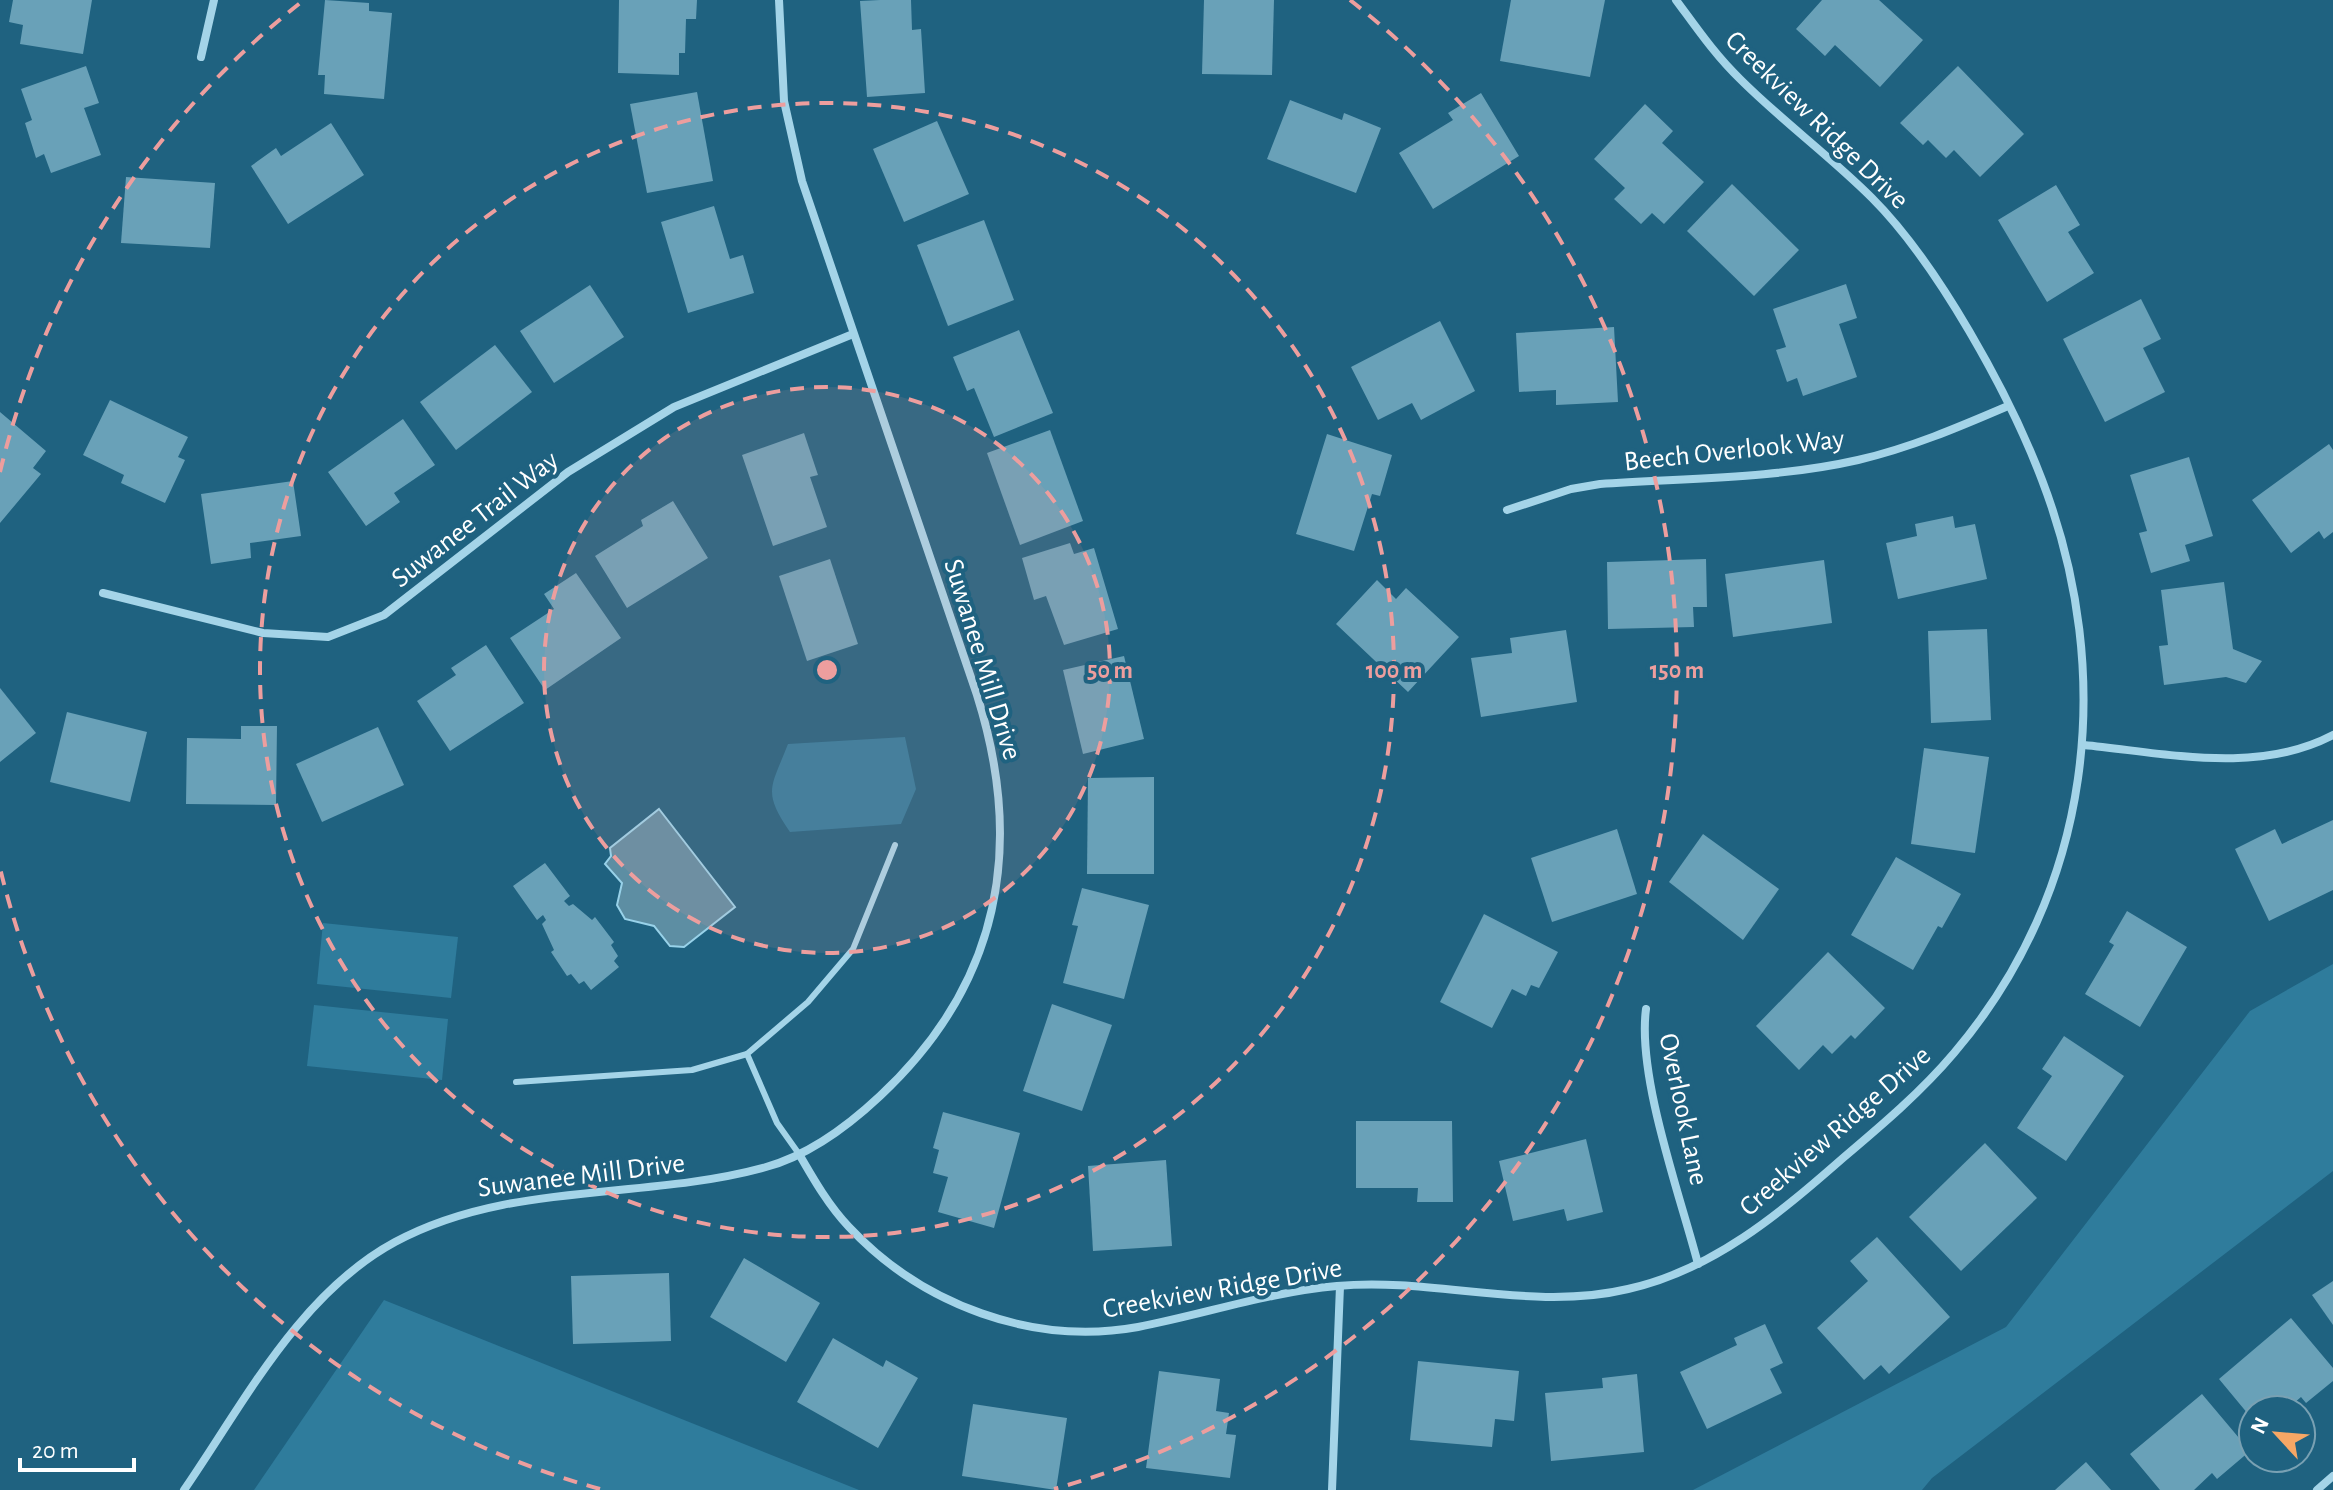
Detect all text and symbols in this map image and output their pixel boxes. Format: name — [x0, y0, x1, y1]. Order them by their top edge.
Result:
street label: Creekview Ridge Drive — [1720, 26, 1914, 215]
street label: Beech Overlook Way — [1623, 425, 1846, 476]
street label: Suwanee Trail Way — [387, 446, 564, 593]
street label: Suwanee Mill Drive — [938, 556, 1026, 763]
centre of rings — [813, 656, 841, 684]
text: 50 m — [1087, 659, 1133, 683]
text: 100 m — [1366, 659, 1422, 683]
text: 150 m — [1650, 659, 1704, 683]
street label: Overlook Lane — [1653, 1031, 1713, 1188]
street label: Creekview Ridge Drive — [1734, 1041, 1936, 1222]
street label: Suwanee Mill Drive — [476, 1149, 687, 1203]
street label: Creekview Ridge Drive — [1100, 1254, 1344, 1324]
north arrow — [2237, 1394, 2317, 1474]
text: N — [2247, 1414, 2273, 1437]
scale bar — [20, 1422, 134, 1472]
text: 20 m — [32, 1439, 79, 1463]

